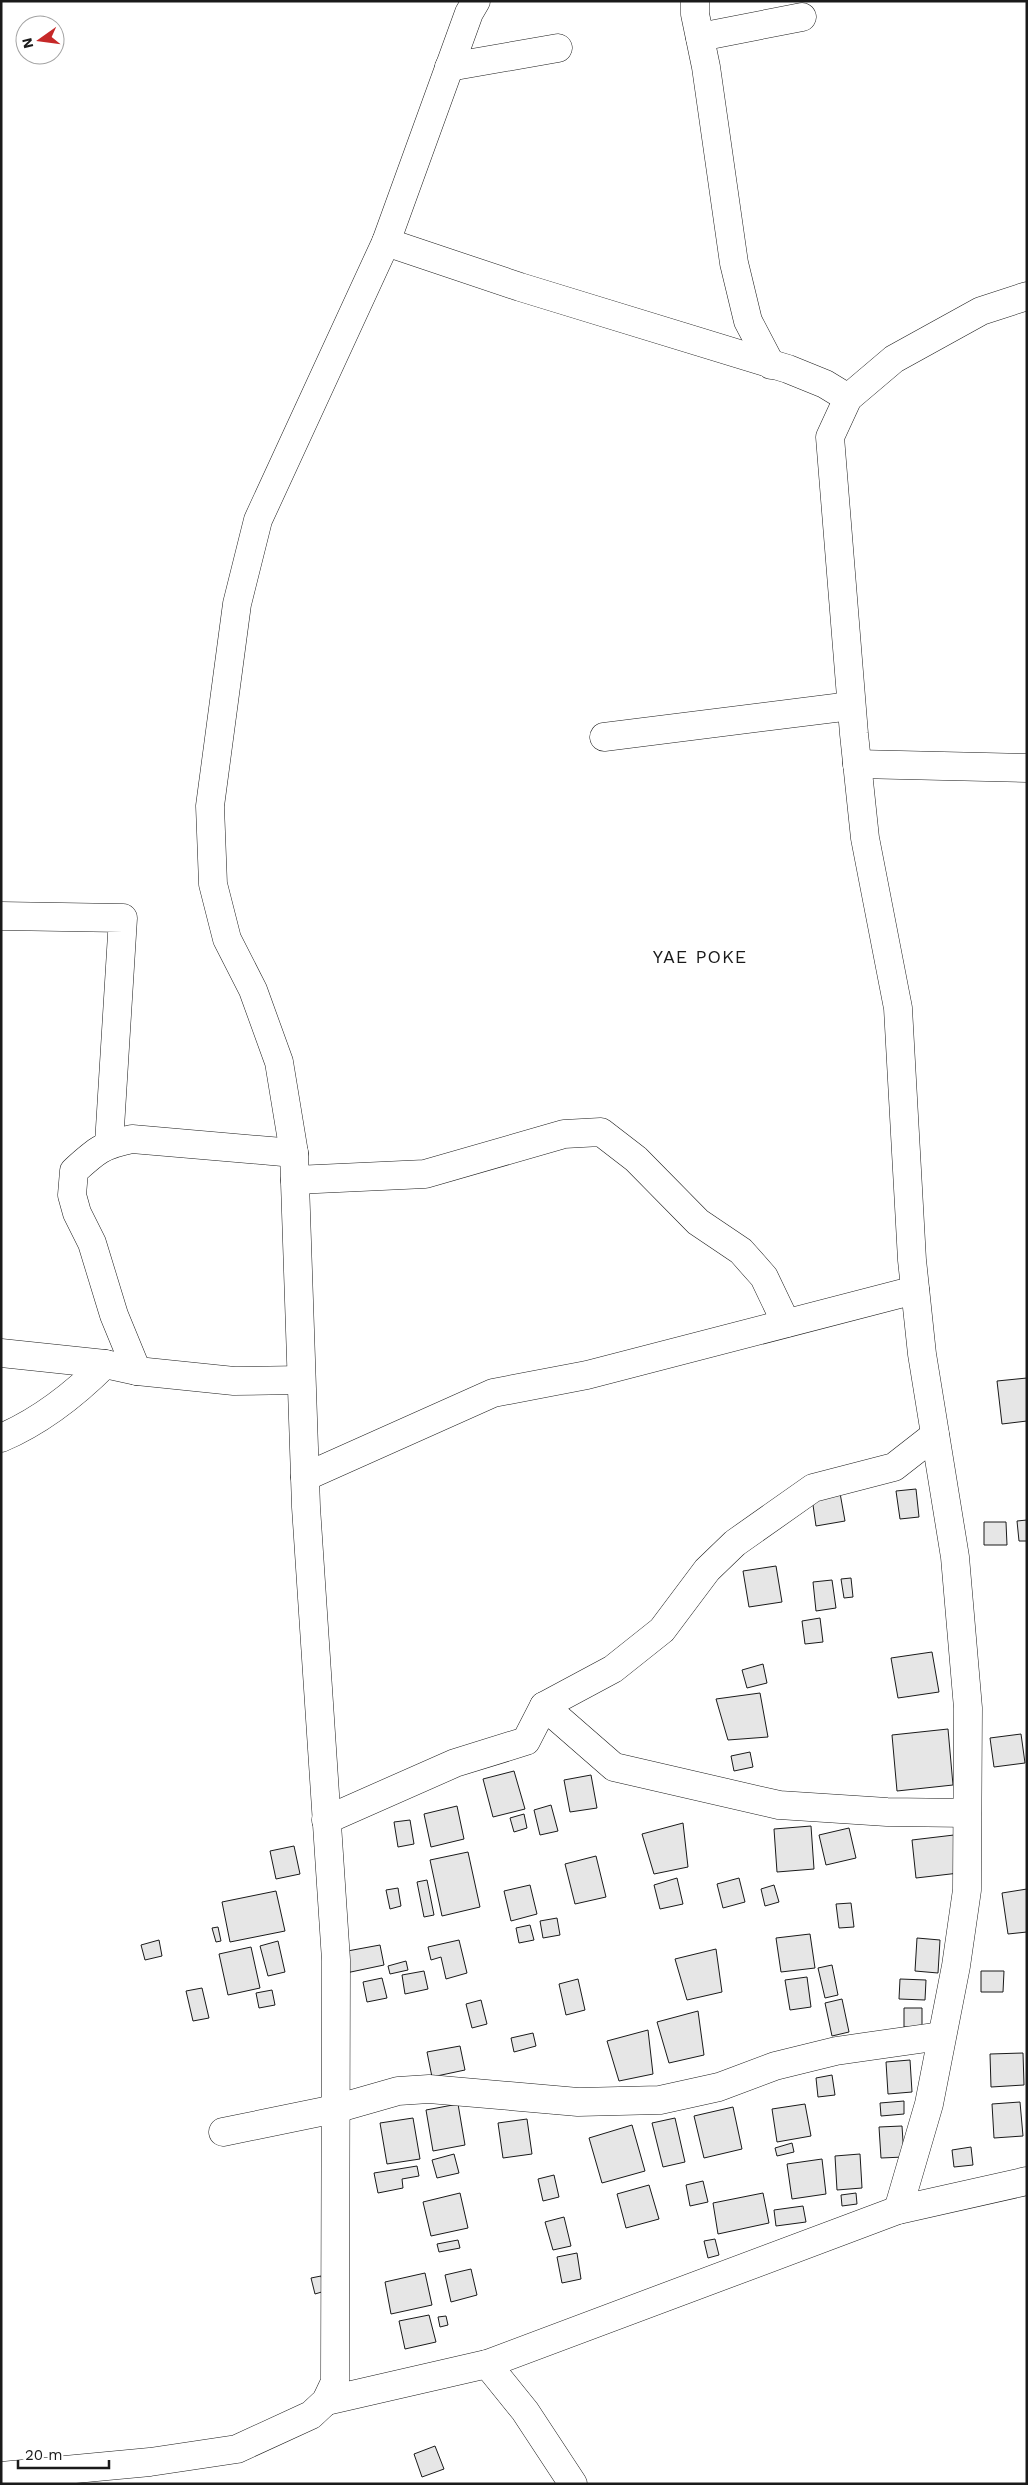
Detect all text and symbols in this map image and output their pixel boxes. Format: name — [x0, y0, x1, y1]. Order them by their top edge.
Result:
north arrow — [15, 15, 65, 65]
text: N — [18, 36, 36, 50]
district label: YAE POKE — [653, 946, 747, 967]
scale bar — [18, 2438, 109, 2470]
text: 20 m — [25, 2446, 63, 2464]

